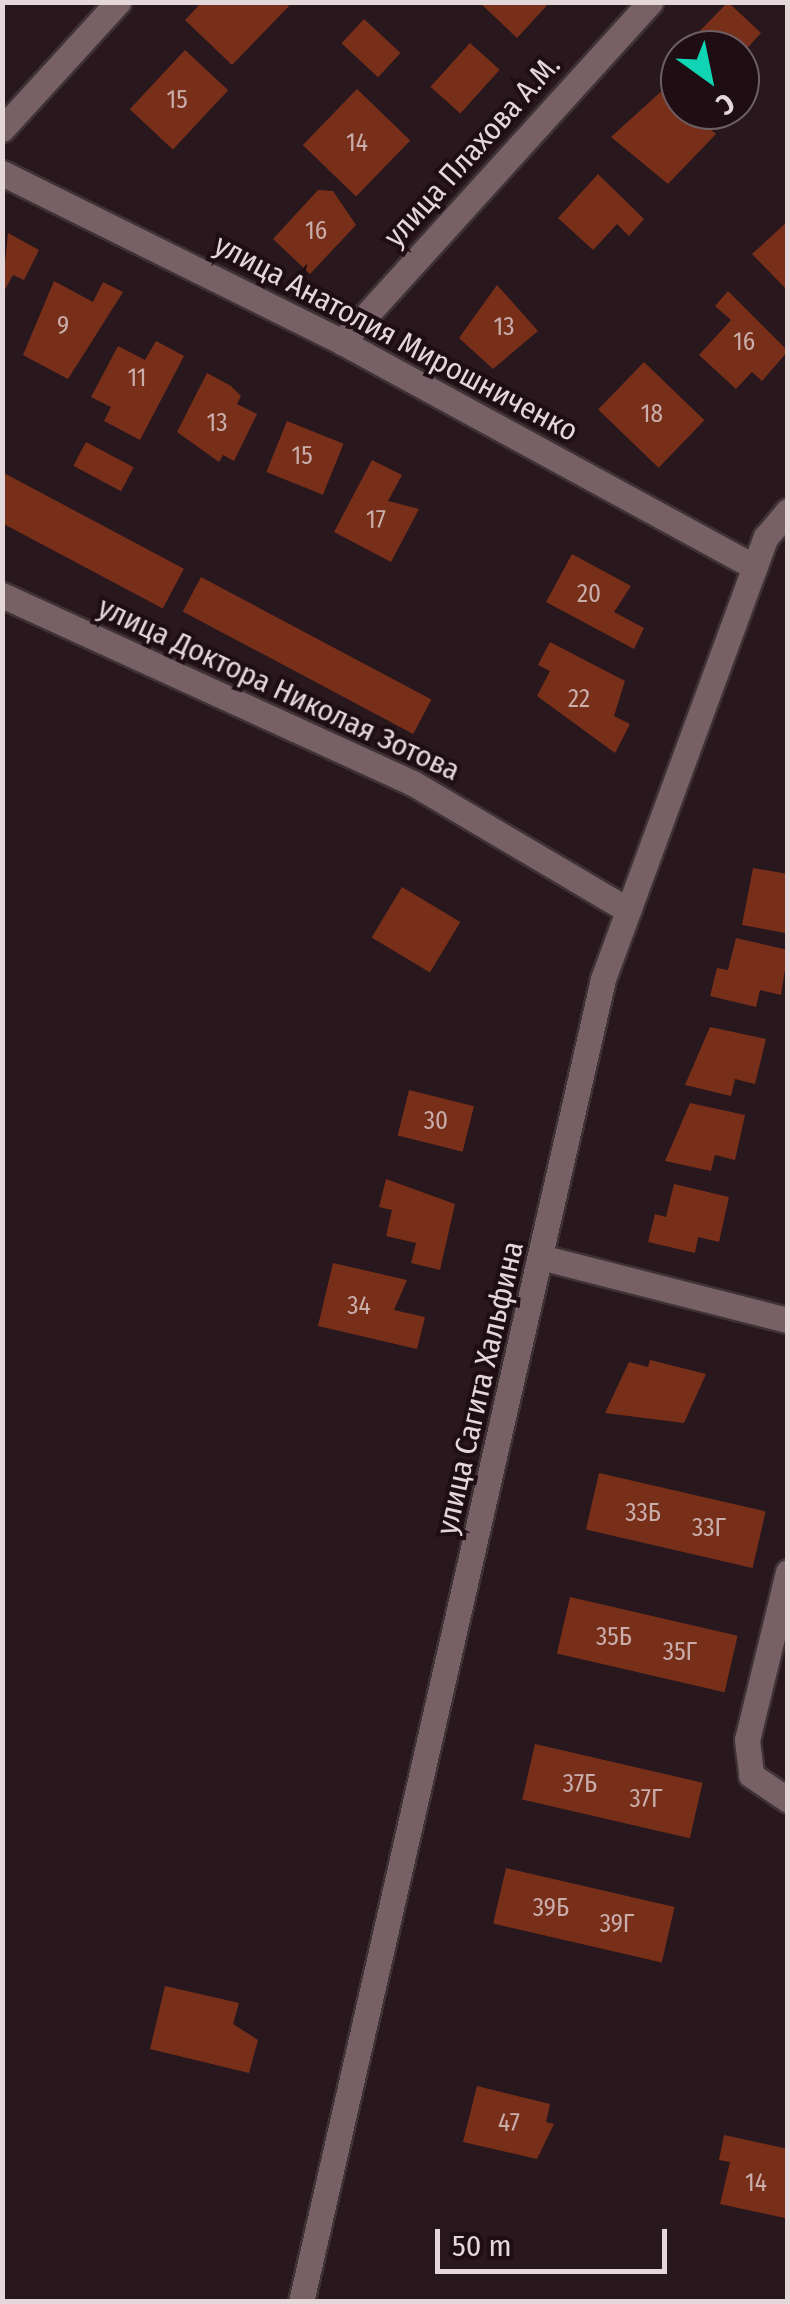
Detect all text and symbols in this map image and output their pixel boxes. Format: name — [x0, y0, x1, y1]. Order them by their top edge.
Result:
north arrow — [660, 30, 760, 130]
street label: улица Плахова А.М. — [376, 48, 568, 254]
house number: 15 — [166, 85, 188, 115]
text: С — [710, 86, 741, 122]
house number: 14 — [346, 128, 368, 158]
house number: 16 — [305, 216, 327, 246]
street label: улица Анатолия Мирошниченко — [208, 227, 584, 449]
house number: 9 — [57, 311, 69, 341]
house number: 13 — [493, 312, 515, 342]
house number: 16 — [733, 327, 755, 357]
house number: 11 — [127, 363, 147, 393]
house number: 18 — [641, 399, 663, 429]
house number: 13 — [206, 408, 228, 438]
house number: 15 — [291, 441, 313, 471]
house number: 17 — [366, 505, 386, 535]
house number: 20 — [577, 579, 601, 609]
street label: улица Доктора Николая Зотова — [92, 589, 466, 789]
house number: 22 — [568, 684, 590, 714]
house number: 30 — [424, 1106, 448, 1136]
street label: улица Сагита Хальфина — [429, 1238, 531, 1538]
house number: 34 — [347, 1291, 371, 1321]
house number: 33Б — [625, 1498, 661, 1528]
house number: 33Г — [692, 1513, 726, 1543]
house number: 35Б — [596, 1622, 632, 1652]
house number: 35Г — [663, 1637, 697, 1667]
house number: 37Б — [563, 1769, 597, 1799]
house number: 37Г — [630, 1784, 662, 1814]
house number: 39Б — [533, 1893, 569, 1923]
house number: 39Г — [600, 1909, 634, 1939]
house number: 47 — [498, 2108, 520, 2138]
house number: 14 — [745, 2168, 767, 2198]
scale bar — [440, 2209, 672, 2271]
text: 50 m — [452, 2228, 512, 2264]

